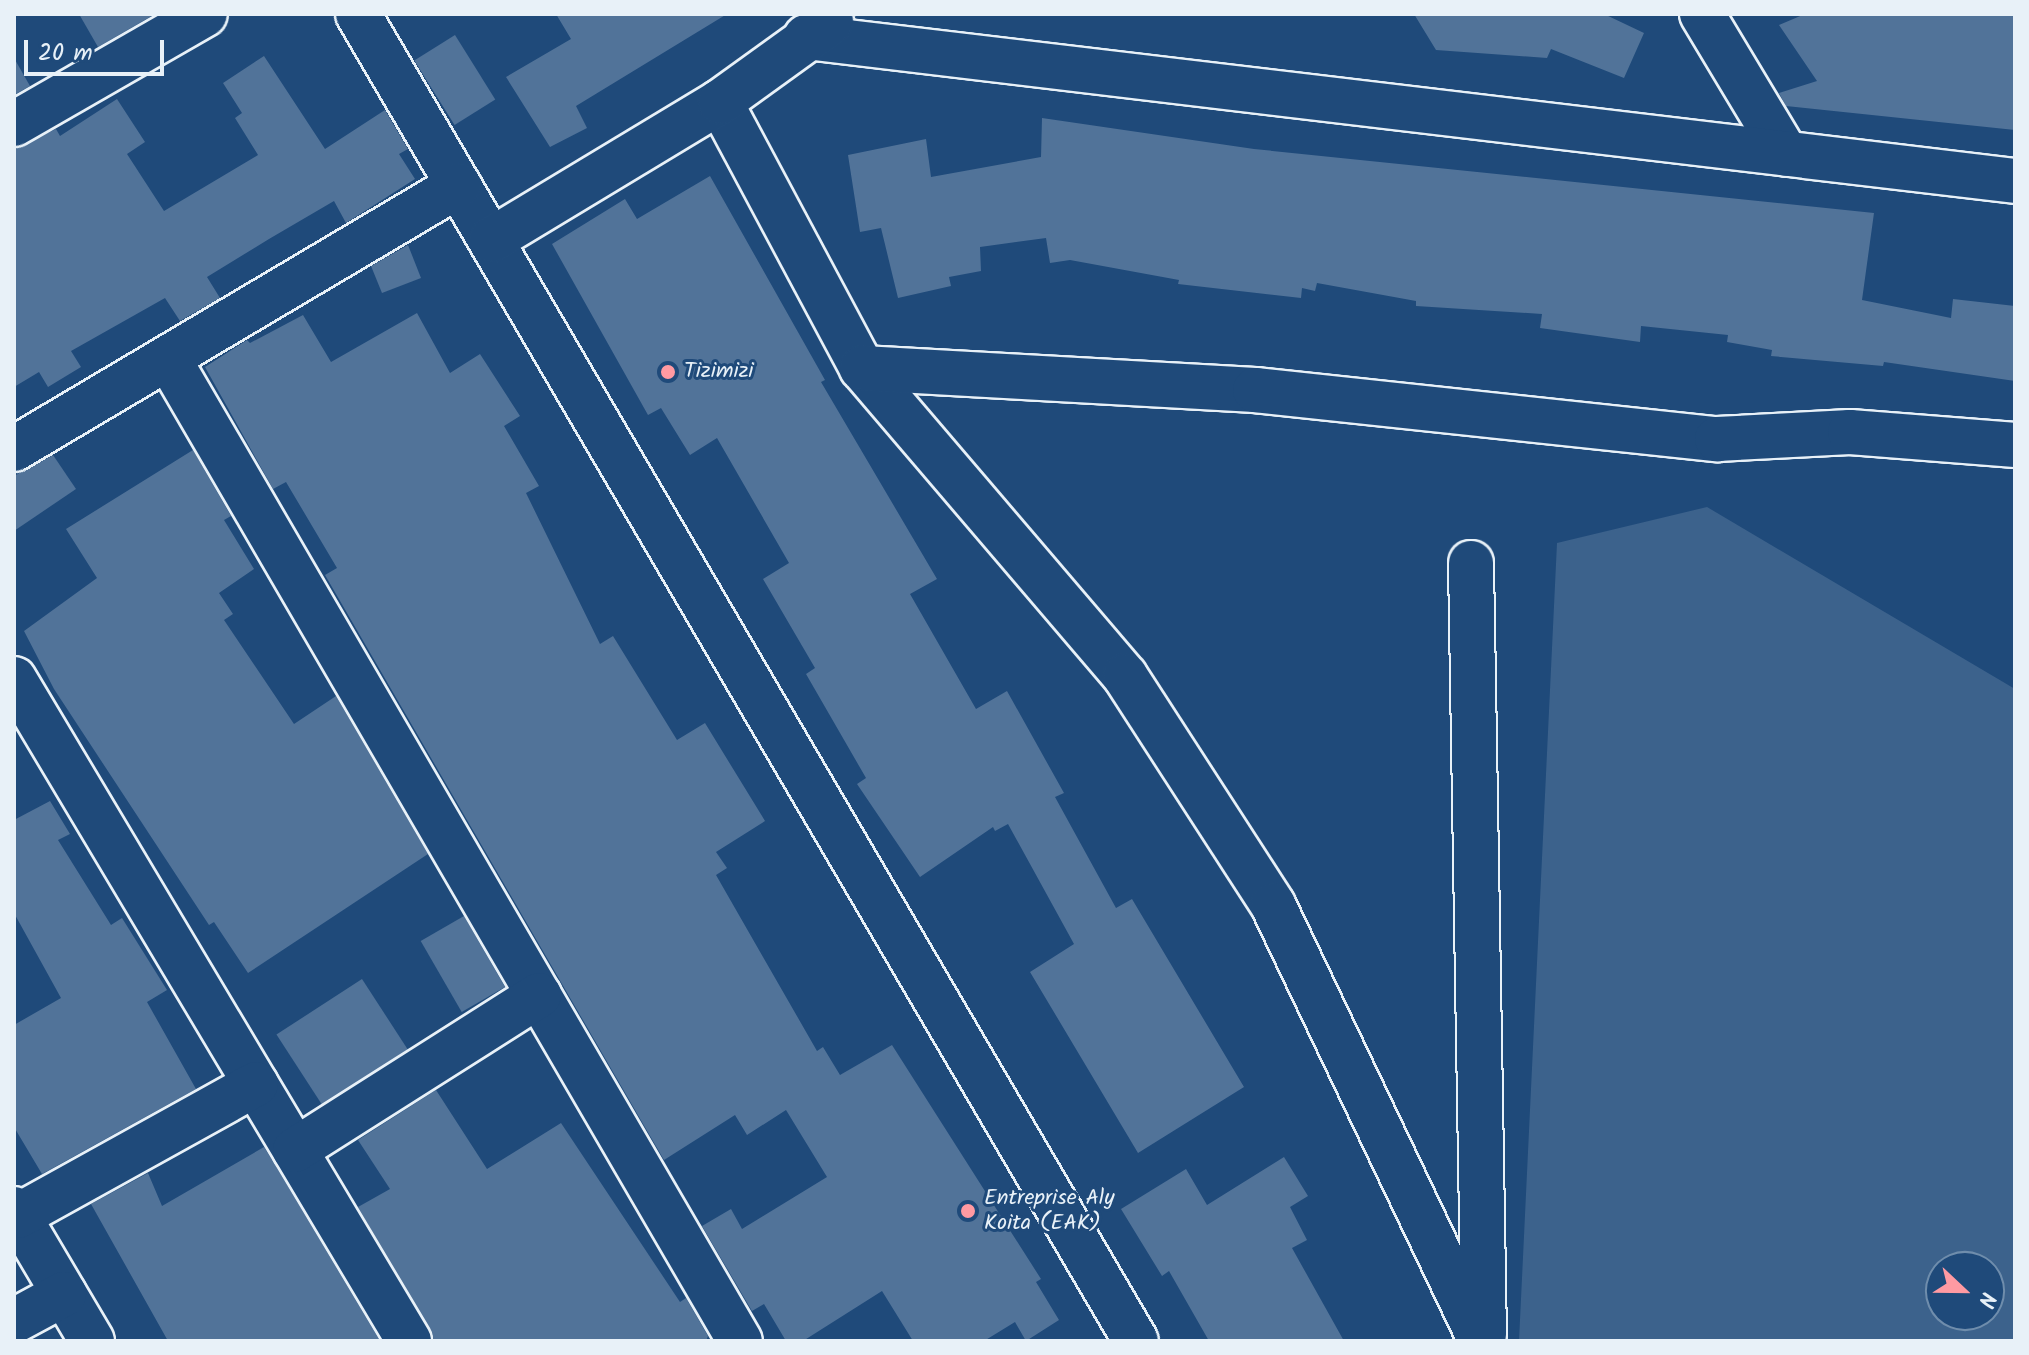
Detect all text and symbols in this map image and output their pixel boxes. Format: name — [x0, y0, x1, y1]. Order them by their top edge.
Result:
scale bar — [28, 24, 168, 74]
text: 20 m — [38, 34, 93, 73]
place label: Tizimizi — [684, 359, 754, 385]
marker: Tizimizi — [659, 363, 677, 381]
place label: Entreprise Aly Koita (EAK) — [984, 1185, 1115, 1236]
marker: Entreprise Aly Koita (EAK) — [959, 1202, 977, 1220]
north arrow — [1925, 1251, 2005, 1331]
text: N — [1967, 1286, 2005, 1312]

